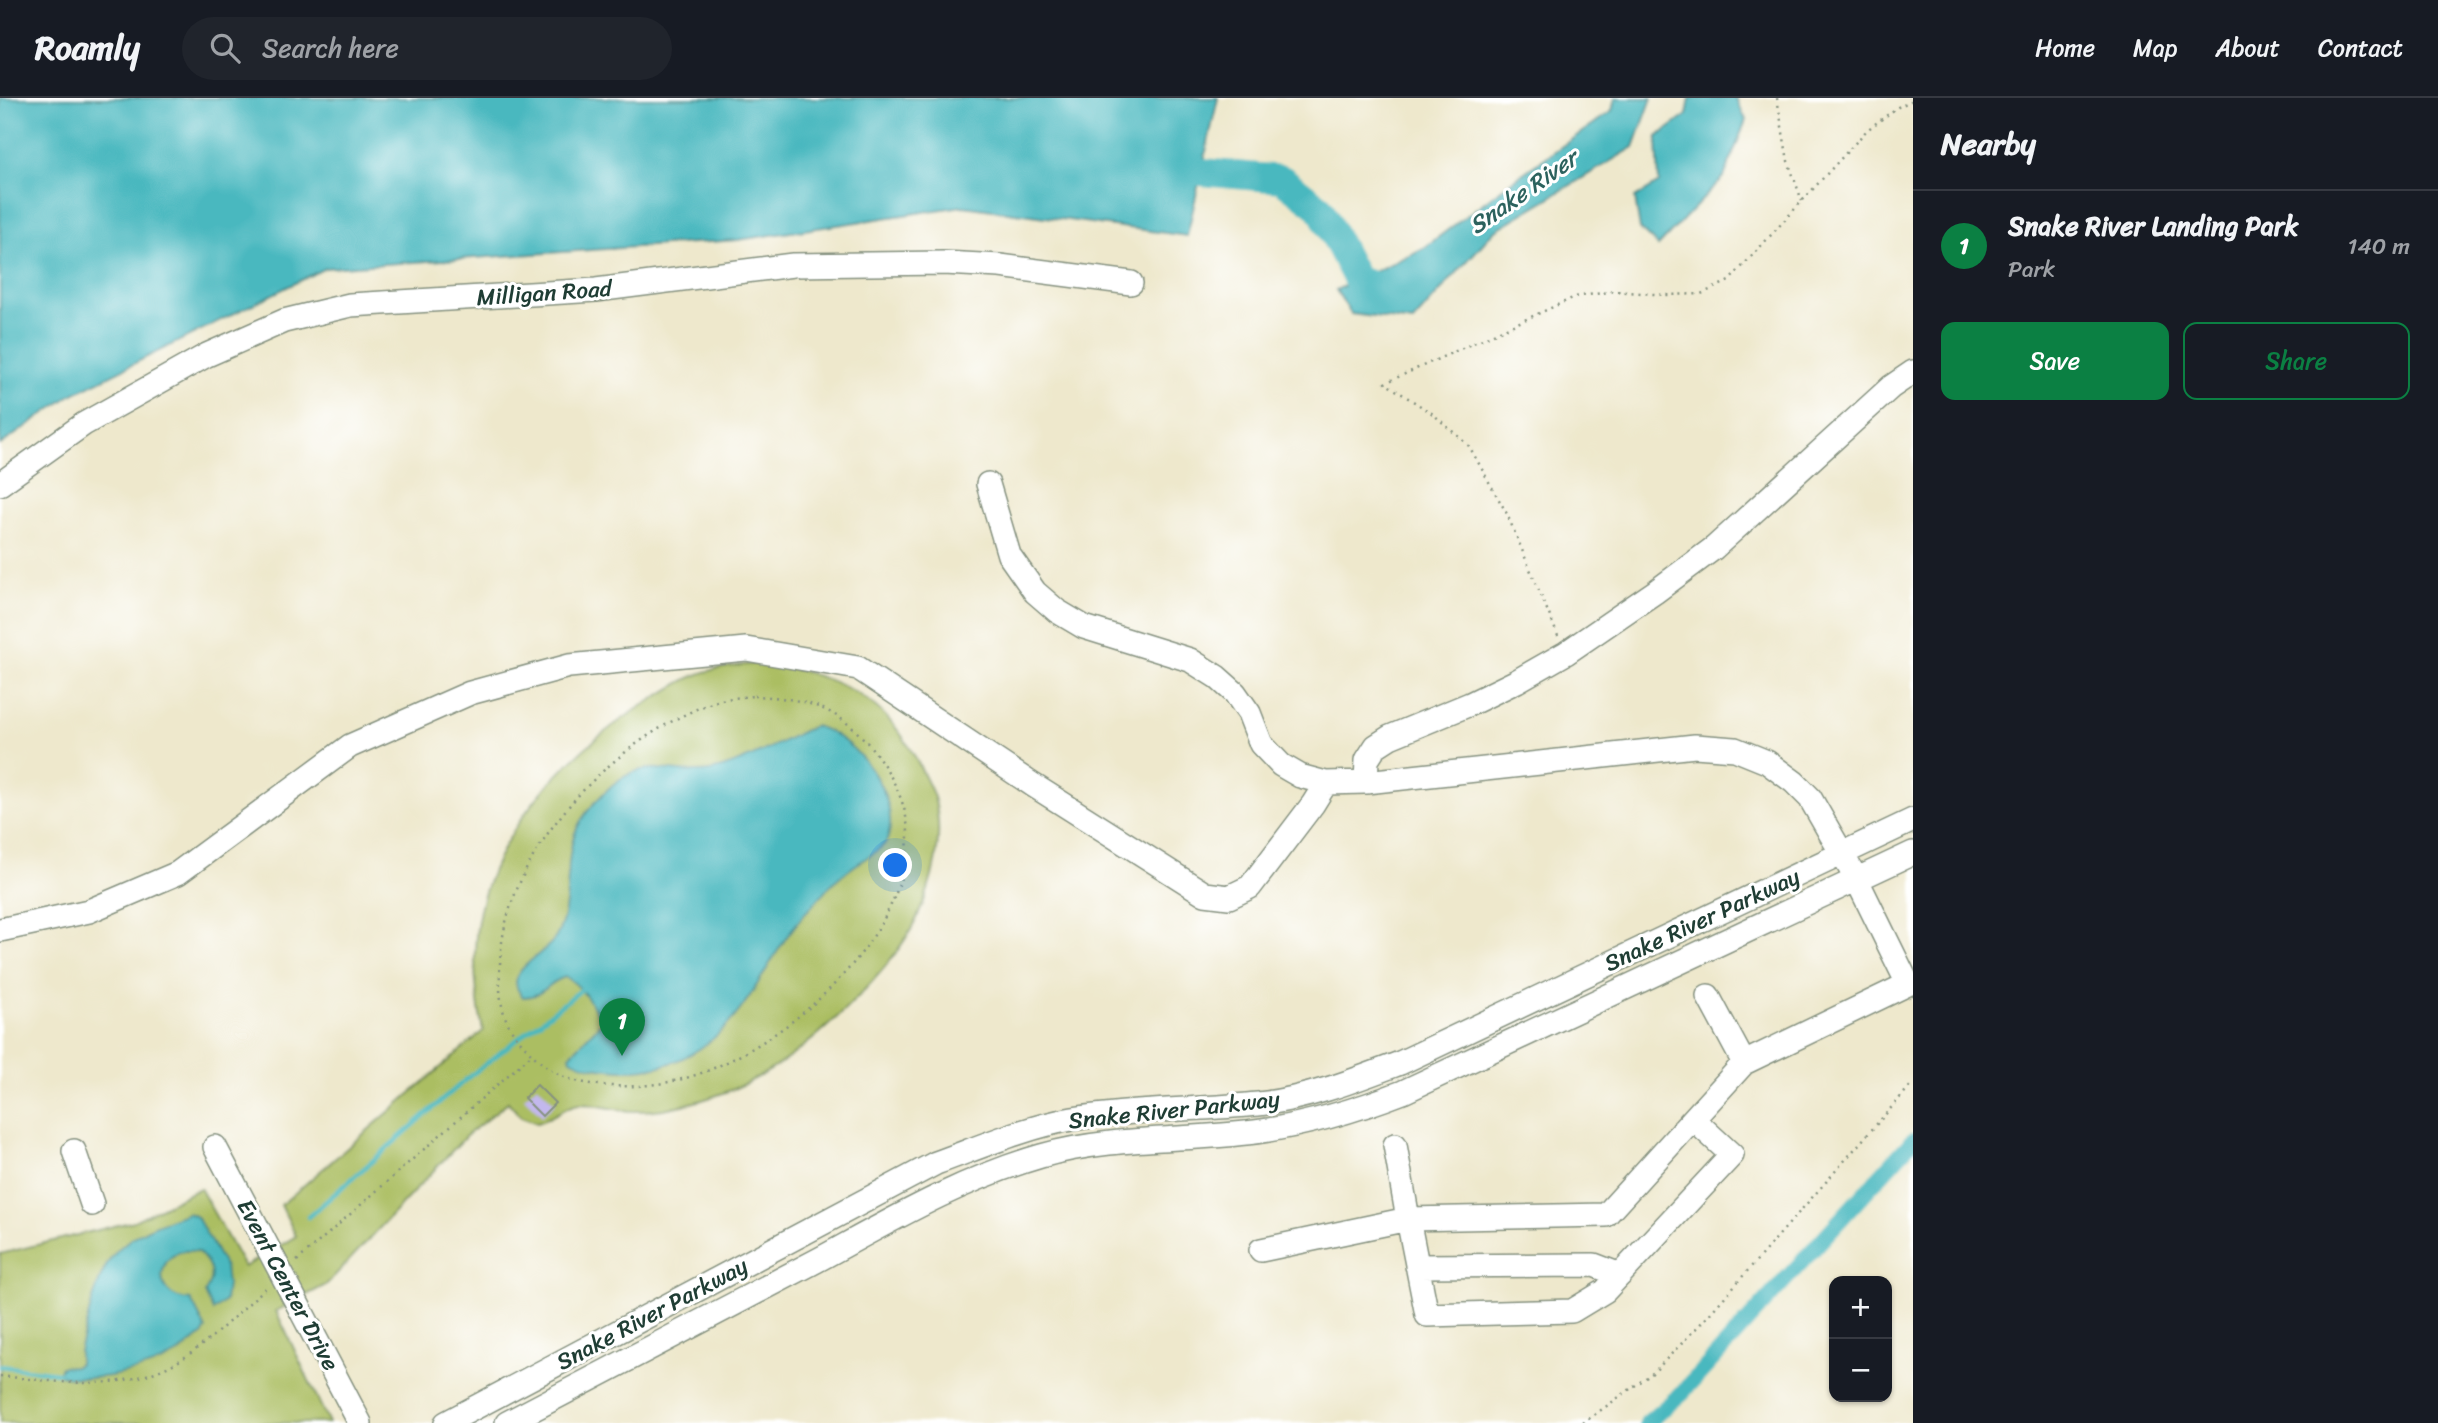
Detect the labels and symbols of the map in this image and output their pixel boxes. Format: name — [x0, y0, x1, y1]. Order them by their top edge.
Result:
water label: Snake River — [1459, 136, 1590, 245]
street label: Milligan Road — [475, 268, 615, 318]
your location — [878, 848, 912, 882]
street label: Snake River Parkway — [1597, 857, 1807, 983]
pin: 1 — [599, 998, 645, 1056]
street label: Snake River Parkway — [1066, 1079, 1282, 1141]
street label: Event Center Drive — [225, 1191, 351, 1379]
street label: Snake River Parkway — [549, 1246, 755, 1382]

